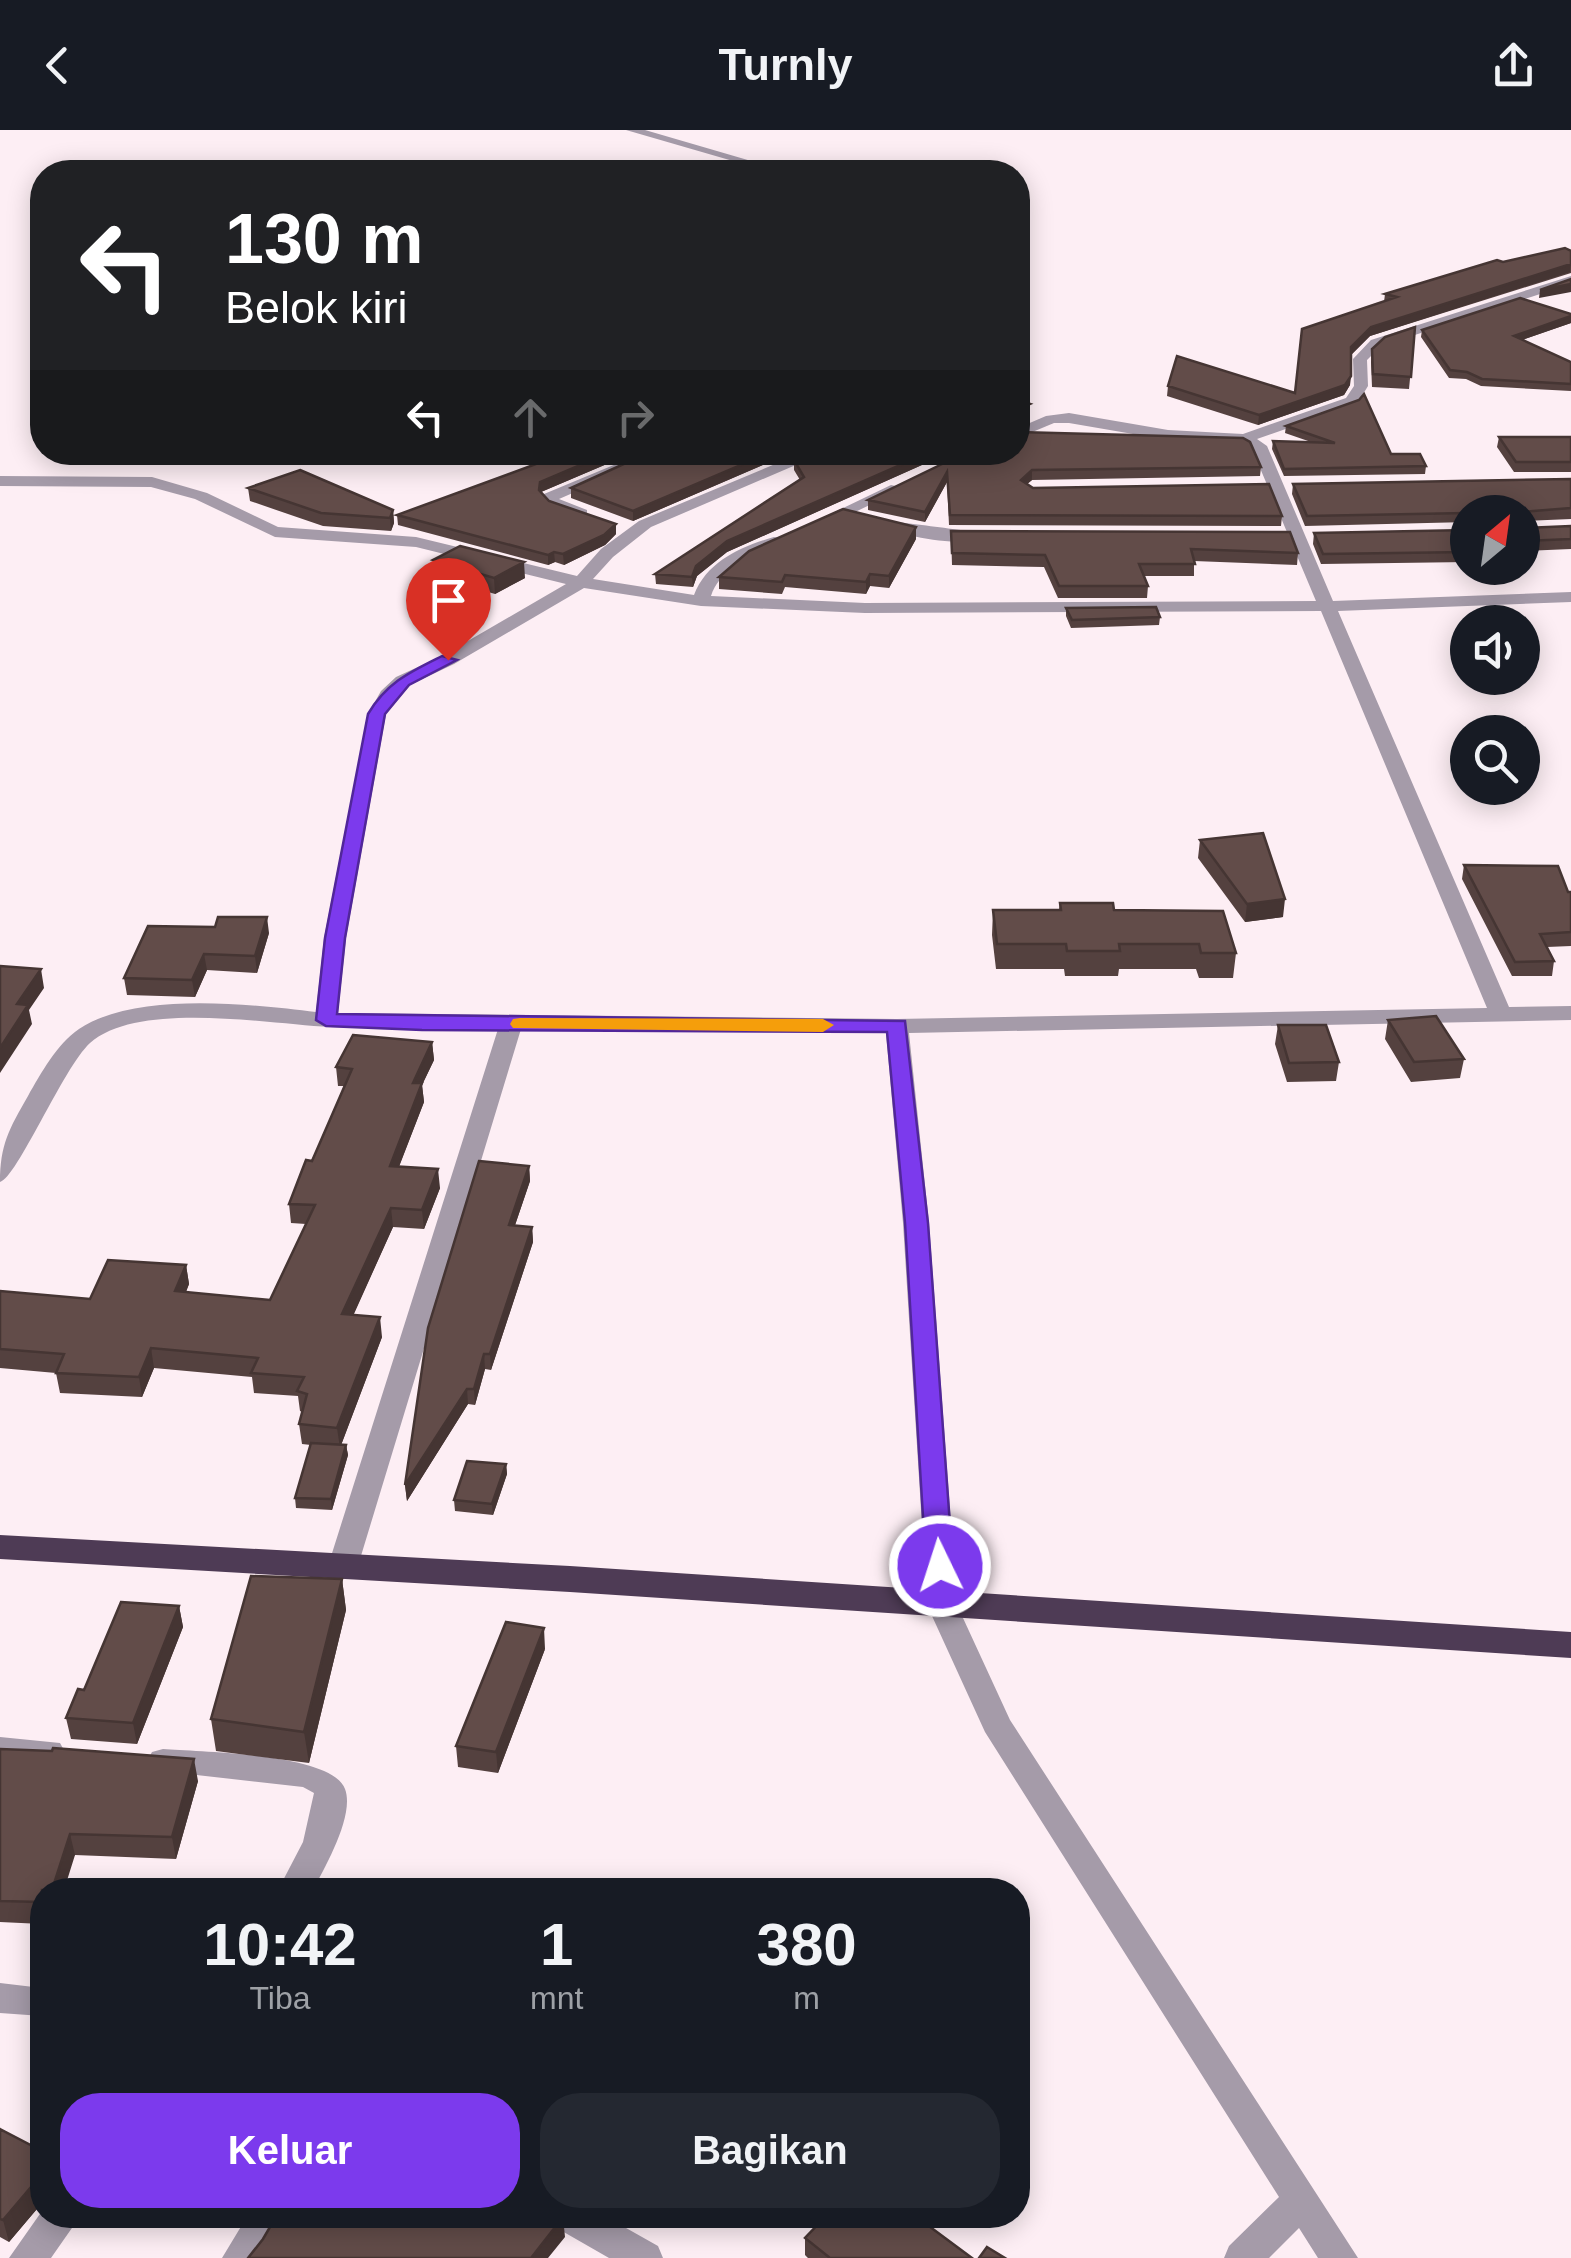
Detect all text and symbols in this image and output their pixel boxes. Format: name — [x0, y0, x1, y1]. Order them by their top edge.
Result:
icon: back — [30, 38, 85, 93]
icon: share — [1486, 38, 1541, 93]
text: Turnly — [718, 39, 853, 90]
icon: left — [60, 200, 190, 330]
text: 130 m — [225, 200, 423, 278]
text: Belok kiri — [225, 282, 408, 333]
icon: left — [398, 390, 453, 445]
icon: ahead — [503, 390, 558, 445]
icon: right — [608, 390, 663, 445]
north arrow — [1450, 495, 1540, 585]
map controls — [1450, 495, 1540, 805]
pin — [406, 558, 491, 661]
icon: arrive — [421, 573, 476, 628]
button: sound — [1450, 605, 1540, 695]
button: search — [1450, 715, 1540, 805]
position arrow — [888, 1514, 992, 1618]
text: 10:42 — [203, 1911, 357, 1978]
text: 1 — [540, 1911, 573, 1978]
text: 380 — [757, 1911, 857, 1978]
text: Tiba — [249, 1980, 311, 2016]
text: mnt — [530, 1980, 583, 2016]
text: m — [793, 1980, 820, 2016]
button: Keluar — [60, 2093, 520, 2208]
button: Bagikan — [540, 2093, 1000, 2208]

